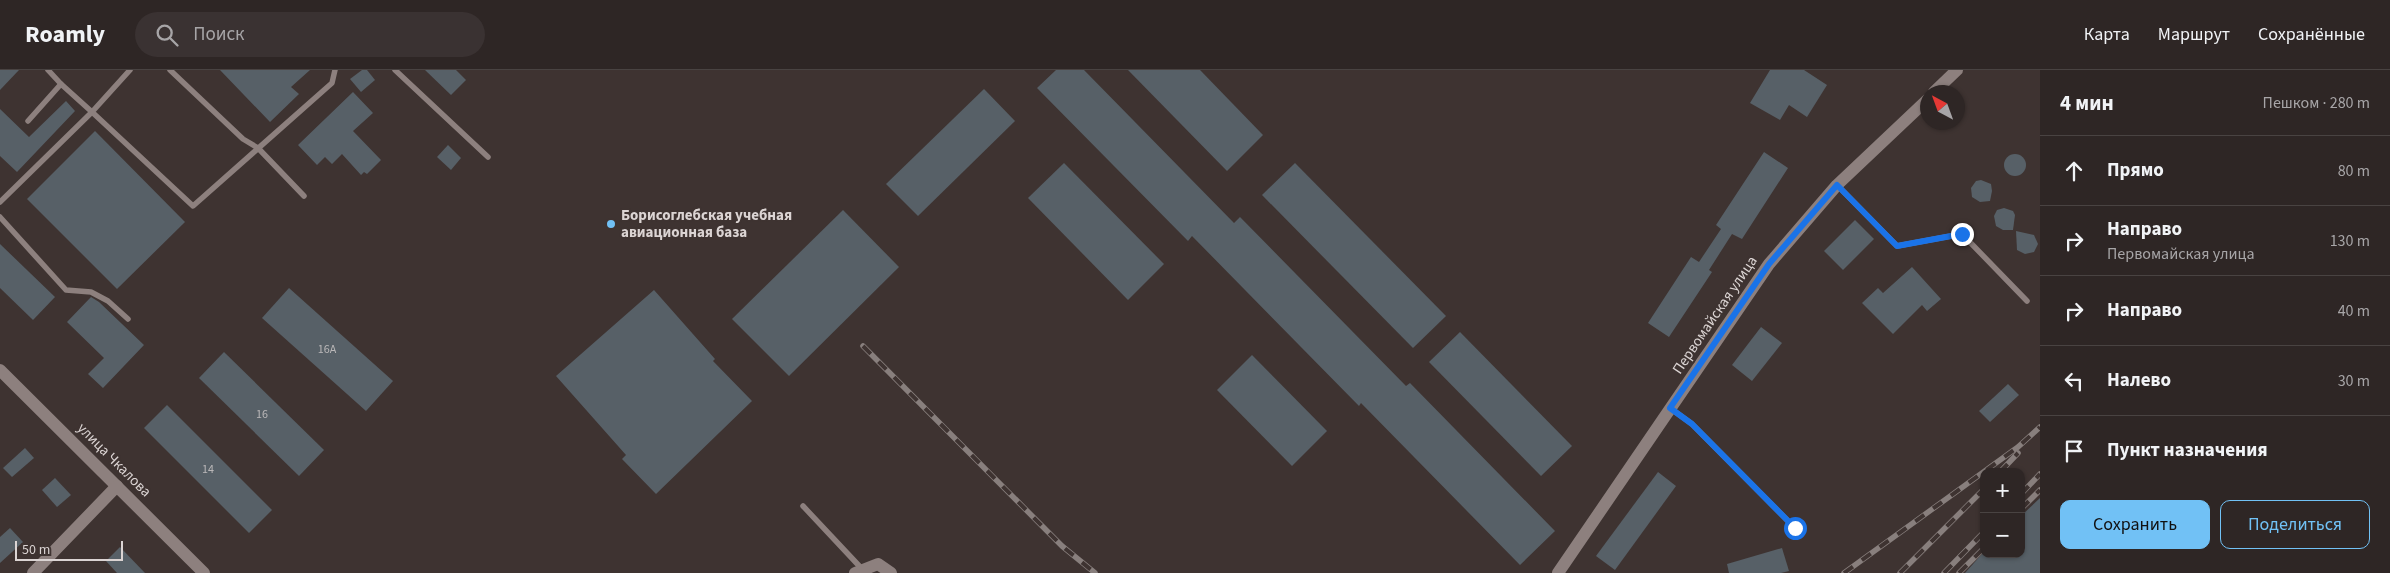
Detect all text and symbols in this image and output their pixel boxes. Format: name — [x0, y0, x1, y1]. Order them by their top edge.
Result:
search box — [135, 12, 485, 57]
text: Roamly — [25, 17, 105, 52]
icon: search — [153, 21, 181, 49]
text: Поиск — [193, 21, 244, 48]
text: Карта — [2084, 22, 2130, 47]
text: Маршрут — [2158, 22, 2230, 47]
text: Сохранённые — [2258, 22, 2365, 47]
north arrow — [1920, 85, 1965, 130]
text: 4 мин — [2060, 88, 2114, 118]
text: Пешком · 280 m — [2263, 92, 2370, 114]
icon: ahead — [2060, 157, 2088, 185]
text: Прямо — [2107, 157, 2164, 184]
text: 80 m — [2338, 160, 2370, 182]
place label: Борисоглебская учебная авиационная база — [621, 205, 792, 243]
text: Направо — [2107, 216, 2182, 243]
marker: Борисоглебская учебная авиационная база — [605, 218, 617, 230]
route end — [1951, 223, 1974, 246]
icon: right — [2060, 227, 2088, 255]
text: 130 m — [2330, 230, 2370, 252]
text: Первомайская улица — [2107, 243, 2255, 265]
street label: Первомайская улица — [1668, 252, 1762, 378]
icon: right — [2060, 297, 2088, 325]
text: Направо — [2107, 297, 2182, 324]
text: 40 m — [2338, 300, 2370, 322]
house number: 16А — [318, 341, 337, 358]
icon: left — [2060, 367, 2088, 395]
text: Налево — [2107, 367, 2171, 394]
text: 30 m — [2338, 370, 2370, 392]
house number: 16 — [256, 406, 268, 423]
street label: улица Чкалова — [72, 418, 156, 502]
icon: arrive — [2060, 437, 2088, 465]
text: Пункт назначения — [2107, 437, 2268, 464]
house number: 14 — [202, 461, 214, 478]
map controls — [1980, 468, 2025, 558]
button: + — [1980, 468, 2025, 513]
button: Сохранить — [2060, 500, 2210, 549]
button: Поделиться — [2220, 500, 2370, 549]
button: − — [1980, 513, 2025, 558]
route start — [1784, 517, 1807, 540]
scale bar — [15, 538, 122, 561]
text: 50 m — [22, 540, 50, 560]

